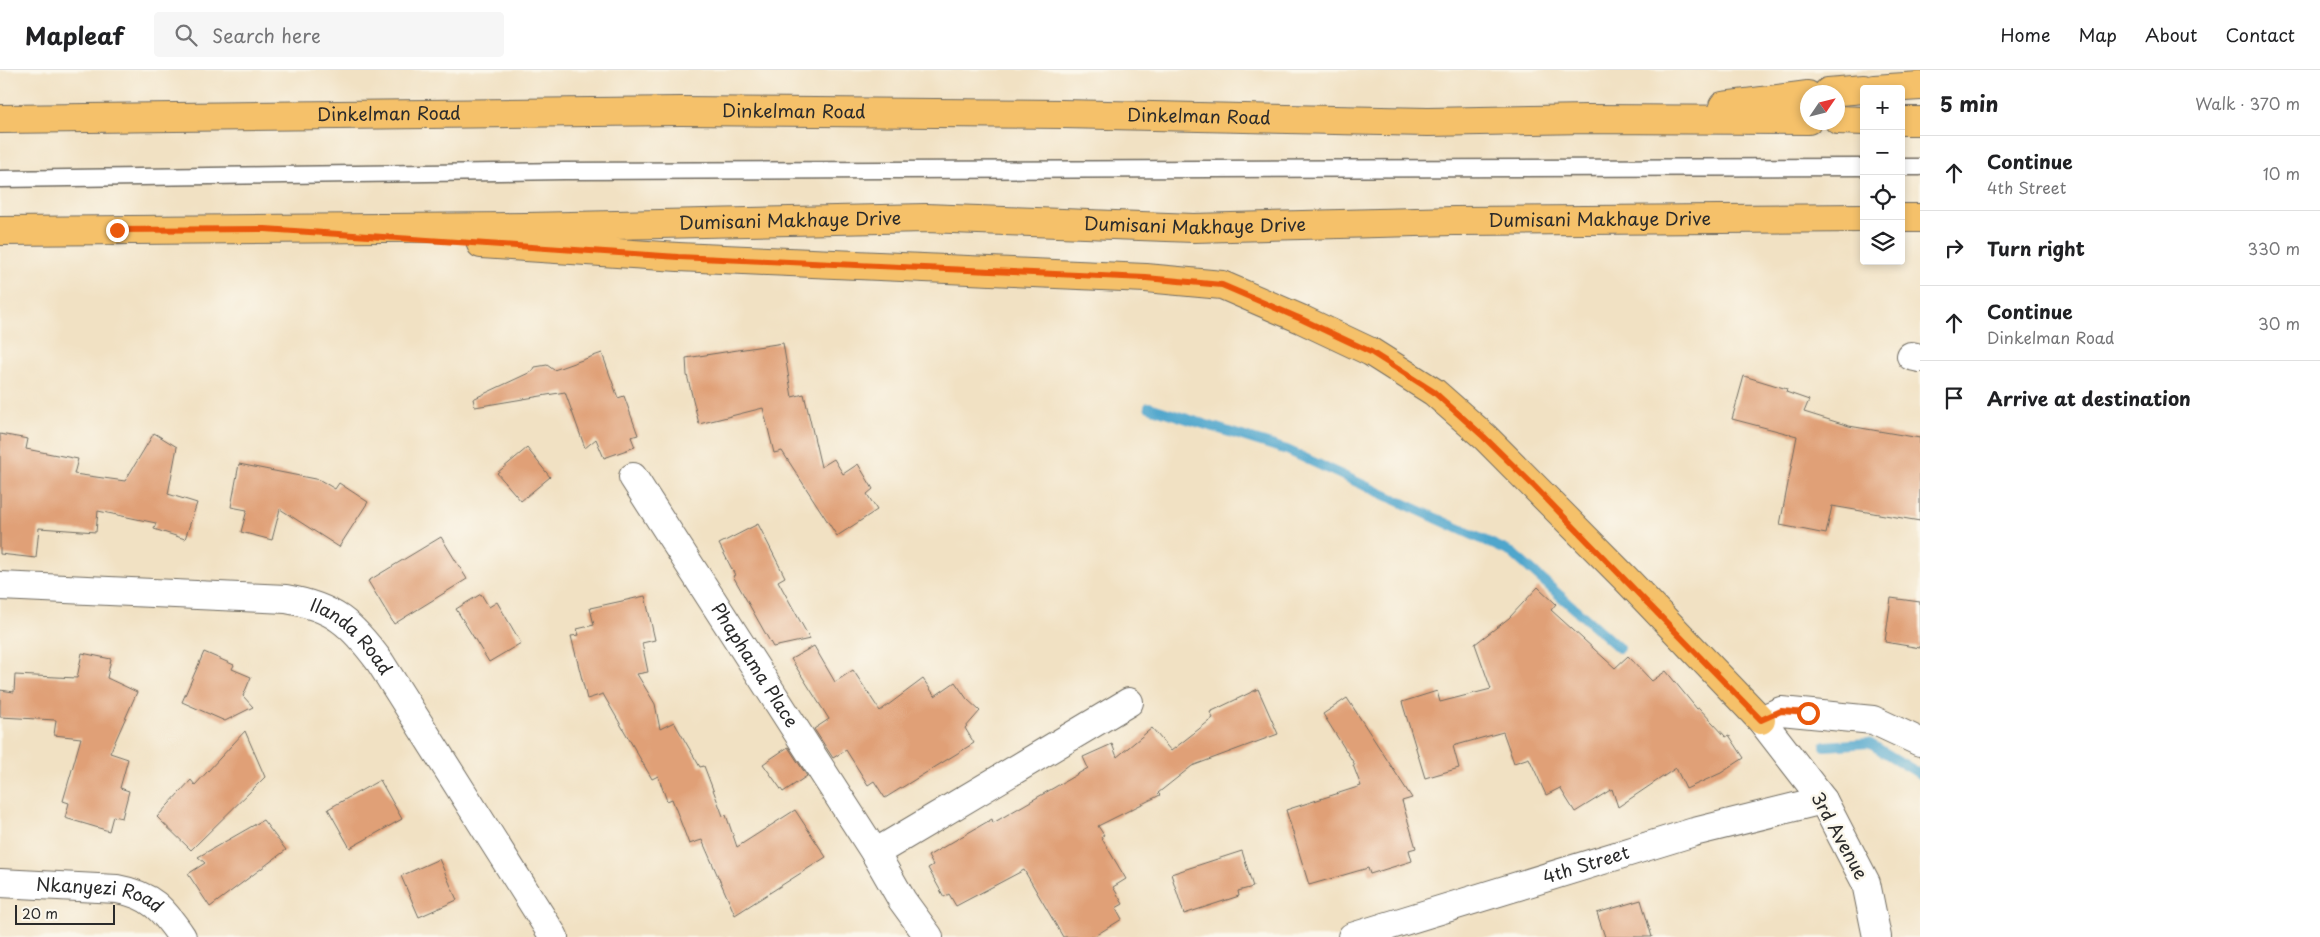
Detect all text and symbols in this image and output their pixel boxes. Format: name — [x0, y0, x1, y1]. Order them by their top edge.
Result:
search box — [154, 12, 504, 57]
text: Mapleaf — [25, 17, 124, 53]
icon: search — [172, 21, 200, 49]
text: Search here — [212, 21, 321, 49]
text: Home — [2000, 21, 2050, 48]
text: Map — [2078, 21, 2117, 48]
text: About — [2145, 21, 2197, 48]
text: Contact — [2225, 21, 2295, 48]
north arrow — [1800, 85, 1845, 130]
map controls — [1860, 85, 1905, 265]
button: + — [1860, 85, 1905, 130]
text: 5 min — [1940, 87, 1998, 119]
text: Walk · 370 m — [2195, 91, 2300, 115]
street label: Dinkelman Road — [722, 96, 866, 124]
street label: Dinkelman Road — [317, 99, 461, 127]
street label: Dinkelman Road — [1127, 100, 1271, 131]
button: − — [1860, 130, 1905, 175]
text: Continue — [1987, 147, 2073, 175]
icon: ahead — [1940, 159, 1968, 187]
text: 10 m — [2263, 161, 2300, 185]
button: locate — [1860, 175, 1905, 220]
text: 4th Street — [1987, 175, 2066, 199]
street label: Dumisani Makhaye Drive — [678, 204, 901, 236]
street label: Dumisani Makhaye Drive — [1488, 204, 1711, 233]
street label: Dumisani Makhaye Drive — [1083, 209, 1306, 240]
route end — [106, 219, 129, 242]
button: layers — [1860, 220, 1905, 265]
icon: right — [1940, 234, 1968, 262]
text: Turn right — [1987, 234, 2085, 262]
text: 330 m — [2247, 236, 2300, 260]
text: Continue — [1987, 297, 2073, 325]
icon: ahead — [1940, 309, 1968, 337]
text: 30 m — [2258, 311, 2300, 335]
text: Dinkelman Road — [1987, 325, 2115, 349]
icon: arrive — [1940, 384, 1968, 412]
text: Arrive at destination — [1987, 384, 2191, 412]
street label: Ilanda Road — [307, 590, 400, 680]
street label: Phaphama Place — [705, 597, 806, 732]
route start — [1797, 702, 1820, 725]
street label: 3rd Avenue — [1805, 787, 1876, 884]
street label: 4th Street — [1539, 838, 1632, 890]
street label: Nkanyezi Road — [35, 870, 170, 918]
scale bar — [15, 902, 115, 925]
text: 20 m — [22, 903, 58, 924]

